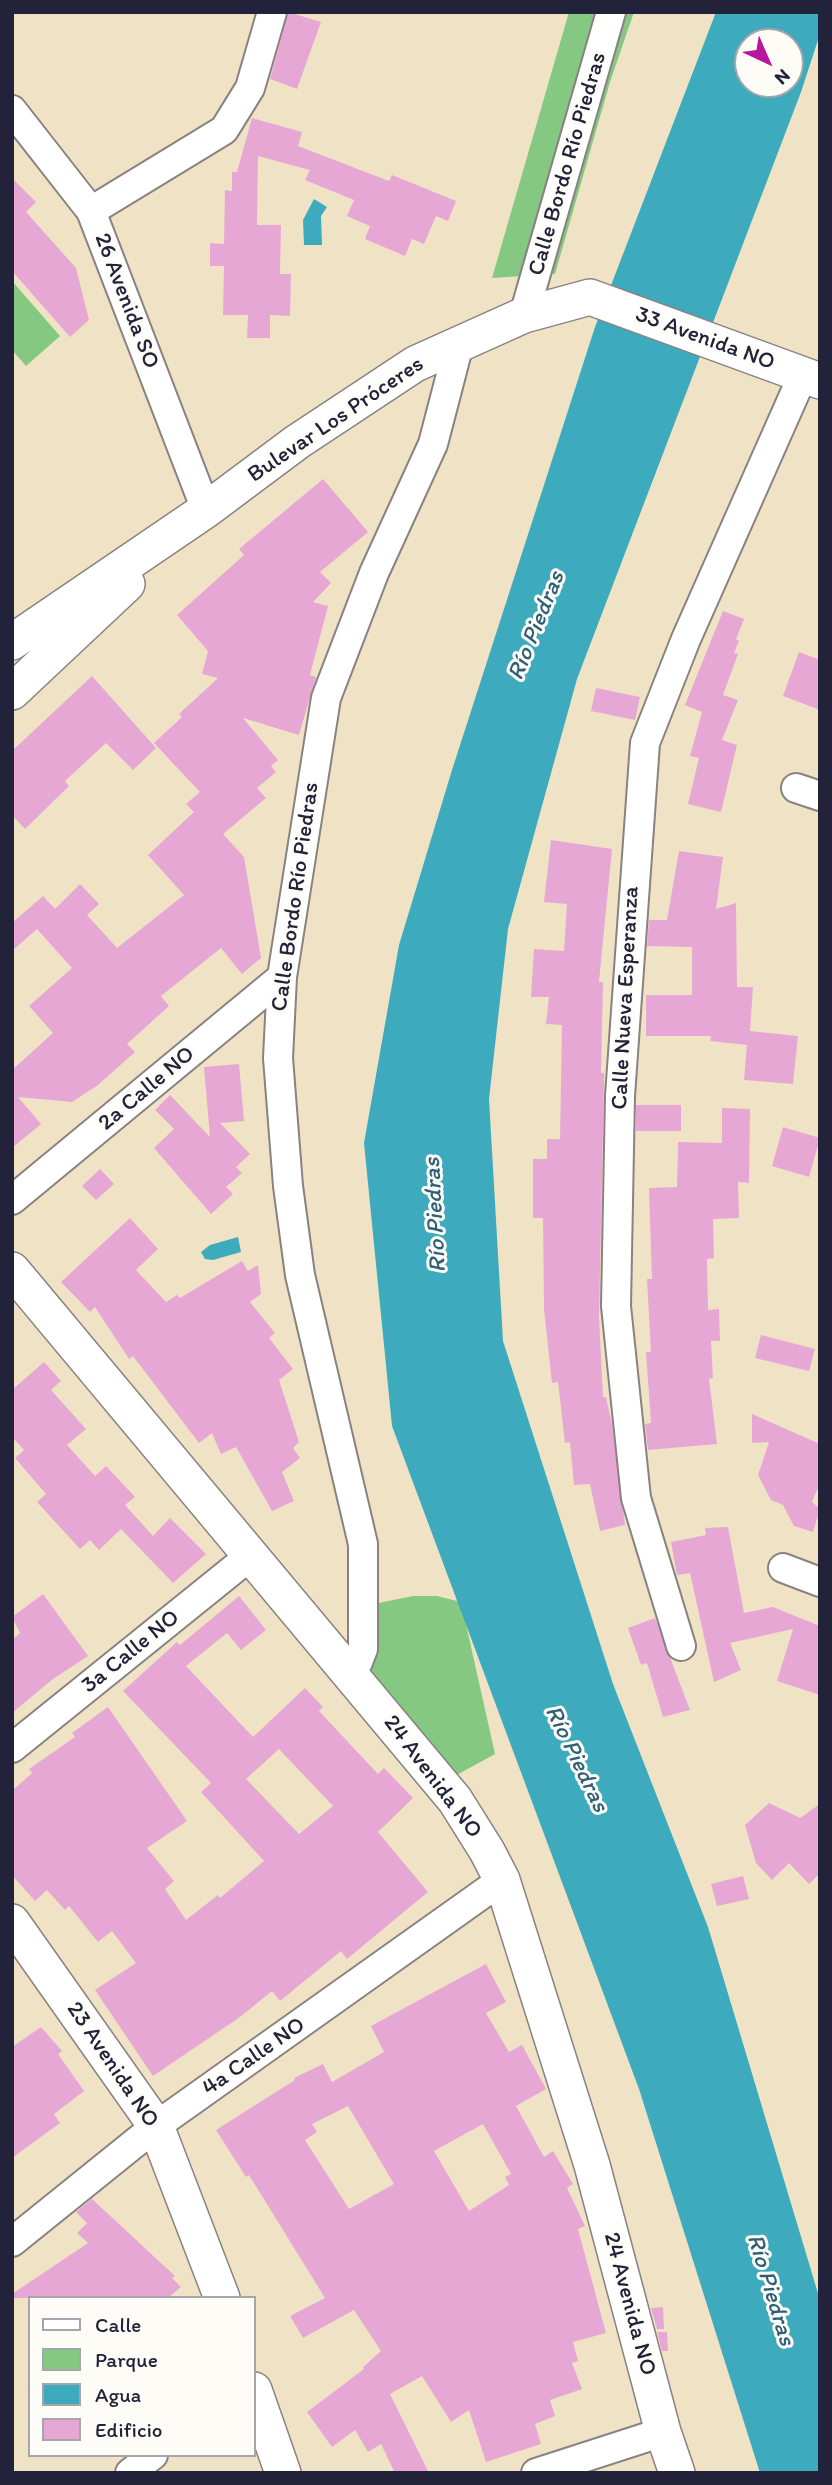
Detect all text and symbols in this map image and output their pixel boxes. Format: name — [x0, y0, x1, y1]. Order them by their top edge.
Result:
north arrow — [734, 28, 804, 98]
street label: Calle Bordo Río Piedras — [523, 49, 613, 279]
text: N — [770, 64, 795, 90]
street label: 26 Avenida SO — [88, 229, 164, 373]
street label: 33 Avenida NO — [632, 301, 778, 377]
street label: Bulevar Los Próceres — [243, 351, 429, 489]
water label: Río Piedras — [502, 567, 572, 685]
street label: Calle Bordo Río Piedras — [266, 781, 326, 1013]
street label: Calle Nueva Esperanza — [606, 885, 646, 1111]
street label: 2a Calle NO — [93, 1041, 201, 1137]
water label: Río Piedras — [419, 1157, 453, 1273]
street label: 3a Calle NO — [77, 1604, 185, 1700]
water label: Río Piedras — [538, 1701, 614, 1817]
street label: 24 Avenida NO — [377, 1710, 487, 1844]
street label: 23 Avenida NO — [60, 1997, 164, 2133]
street label: 4a Calle NO — [197, 2012, 311, 2102]
street label: 24 Avenida NO — [597, 2229, 661, 2379]
water label: Río Piedras — [739, 2231, 801, 2349]
legend — [28, 2296, 256, 2457]
text: Calle — [95, 2312, 141, 2337]
text: Parque — [95, 2347, 158, 2372]
text: Agua — [95, 2382, 141, 2407]
text: Edificio — [95, 2417, 163, 2442]

